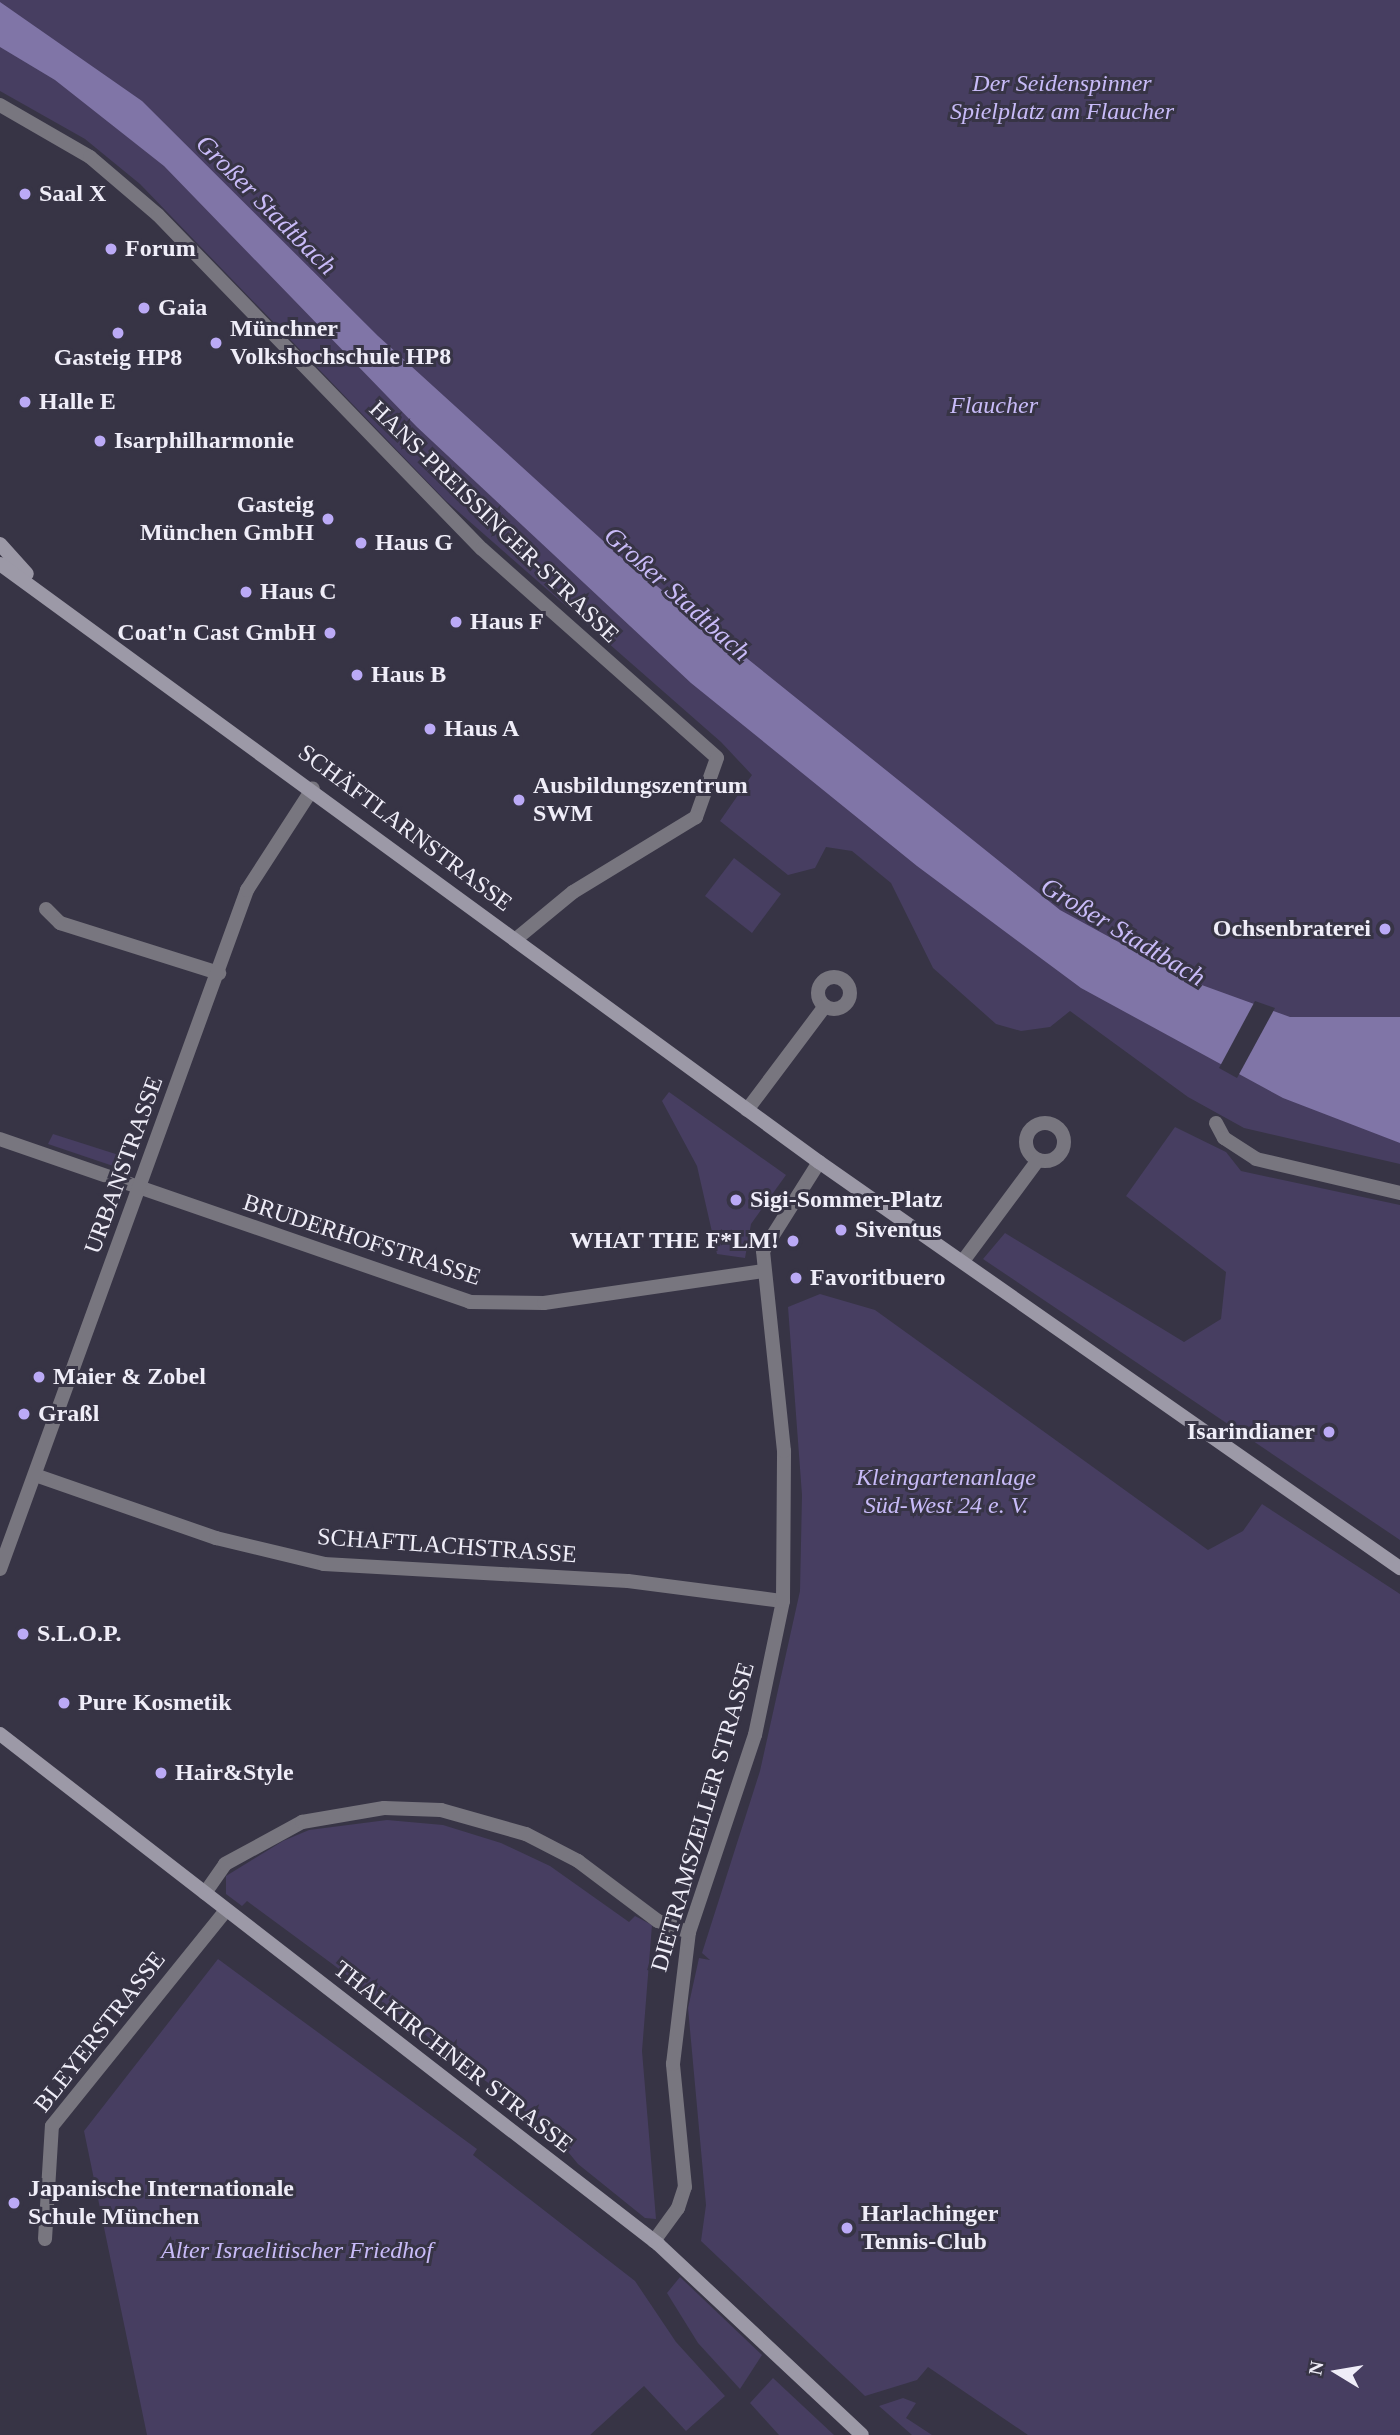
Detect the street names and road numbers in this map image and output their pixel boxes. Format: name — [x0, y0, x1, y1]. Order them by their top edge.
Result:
street label: HANS-PREISSINGER-STRASSE — [363, 395, 625, 649]
street label: SCHÄFTLARNSTRASSE — [292, 738, 518, 918]
street label: URBANSTRASSE — [79, 1072, 169, 1258]
street label: BRUDERHOFSTRASSE — [240, 1188, 484, 1292]
street label: SCHAFTLACHSTRASSE — [316, 1523, 578, 1569]
street label: DIETRAMSZELLER STRASSE — [645, 1659, 761, 1975]
street label: BLEYERSTRASSE — [28, 1946, 172, 2118]
street label: THALKIRCHNER STRASSE — [328, 1955, 578, 2159]

